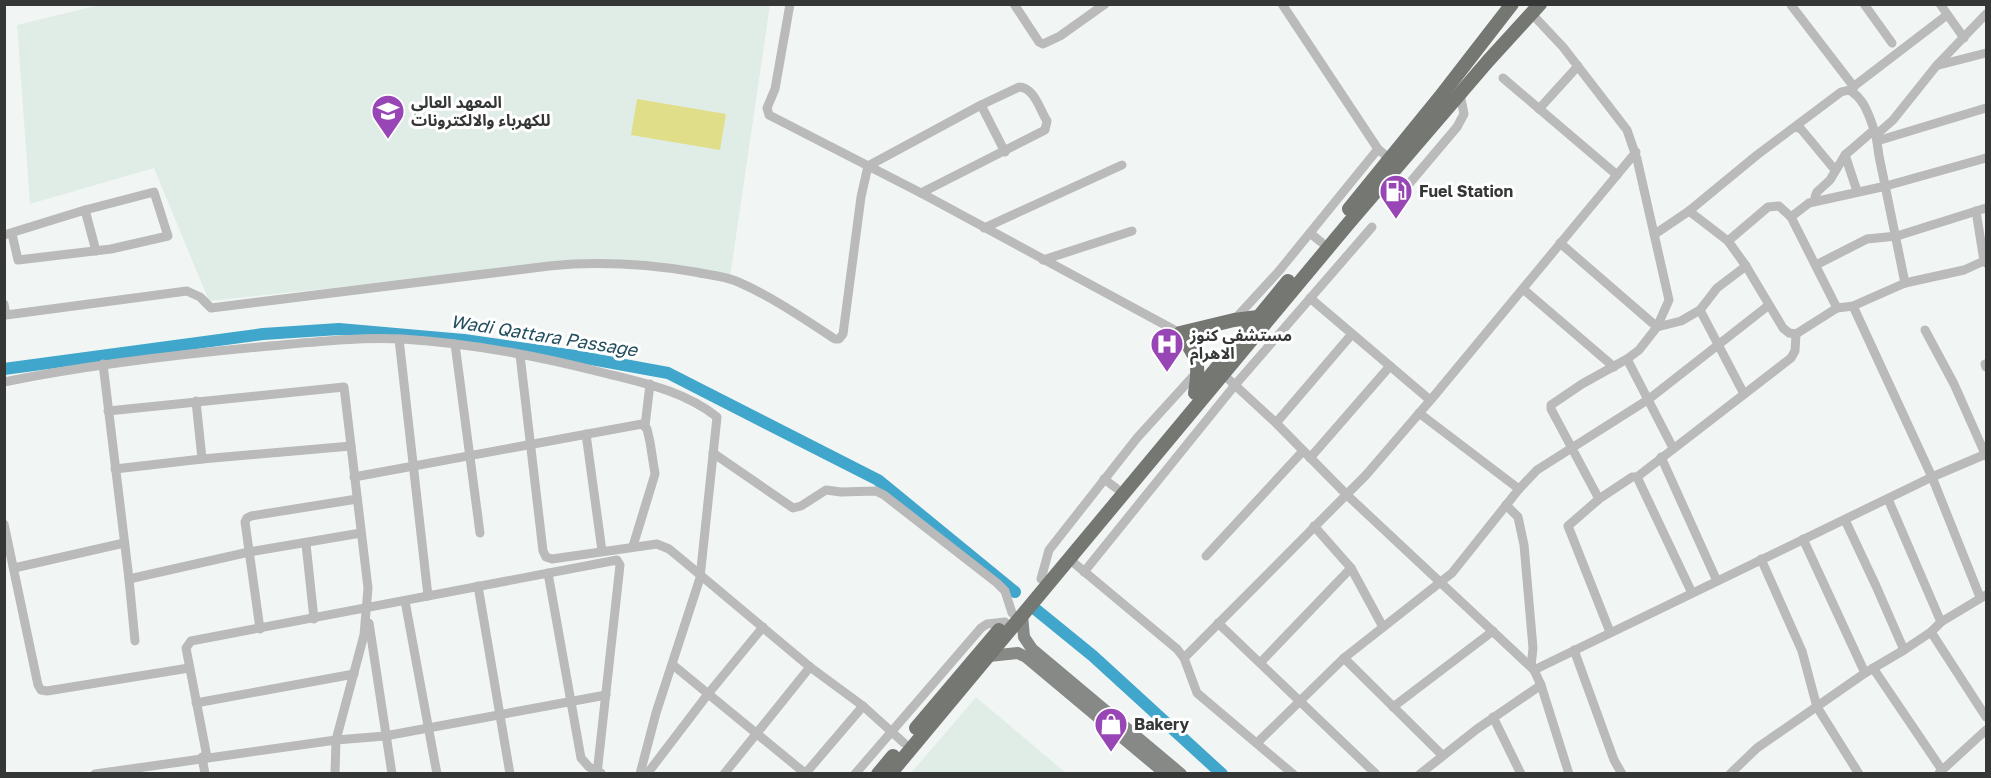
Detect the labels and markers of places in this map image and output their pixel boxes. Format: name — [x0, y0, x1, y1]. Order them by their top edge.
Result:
place label: المعهد العالي للكهرباء والالكترونات — [411, 92, 551, 130]
school or university icon: المعهد العالي للكهرباء والالكترونات — [370, 93, 406, 140]
fuel station icon: Fuel Station — [1378, 173, 1414, 220]
place label: Fuel Station — [1419, 181, 1513, 201]
place label: مستشفى كنوز الاهرام — [1189, 325, 1292, 365]
hospital icon: مستشفى كنوز الاهرام — [1149, 326, 1185, 373]
shop icon: Bakery — [1093, 706, 1129, 753]
place label: Bakery — [1134, 714, 1190, 734]

